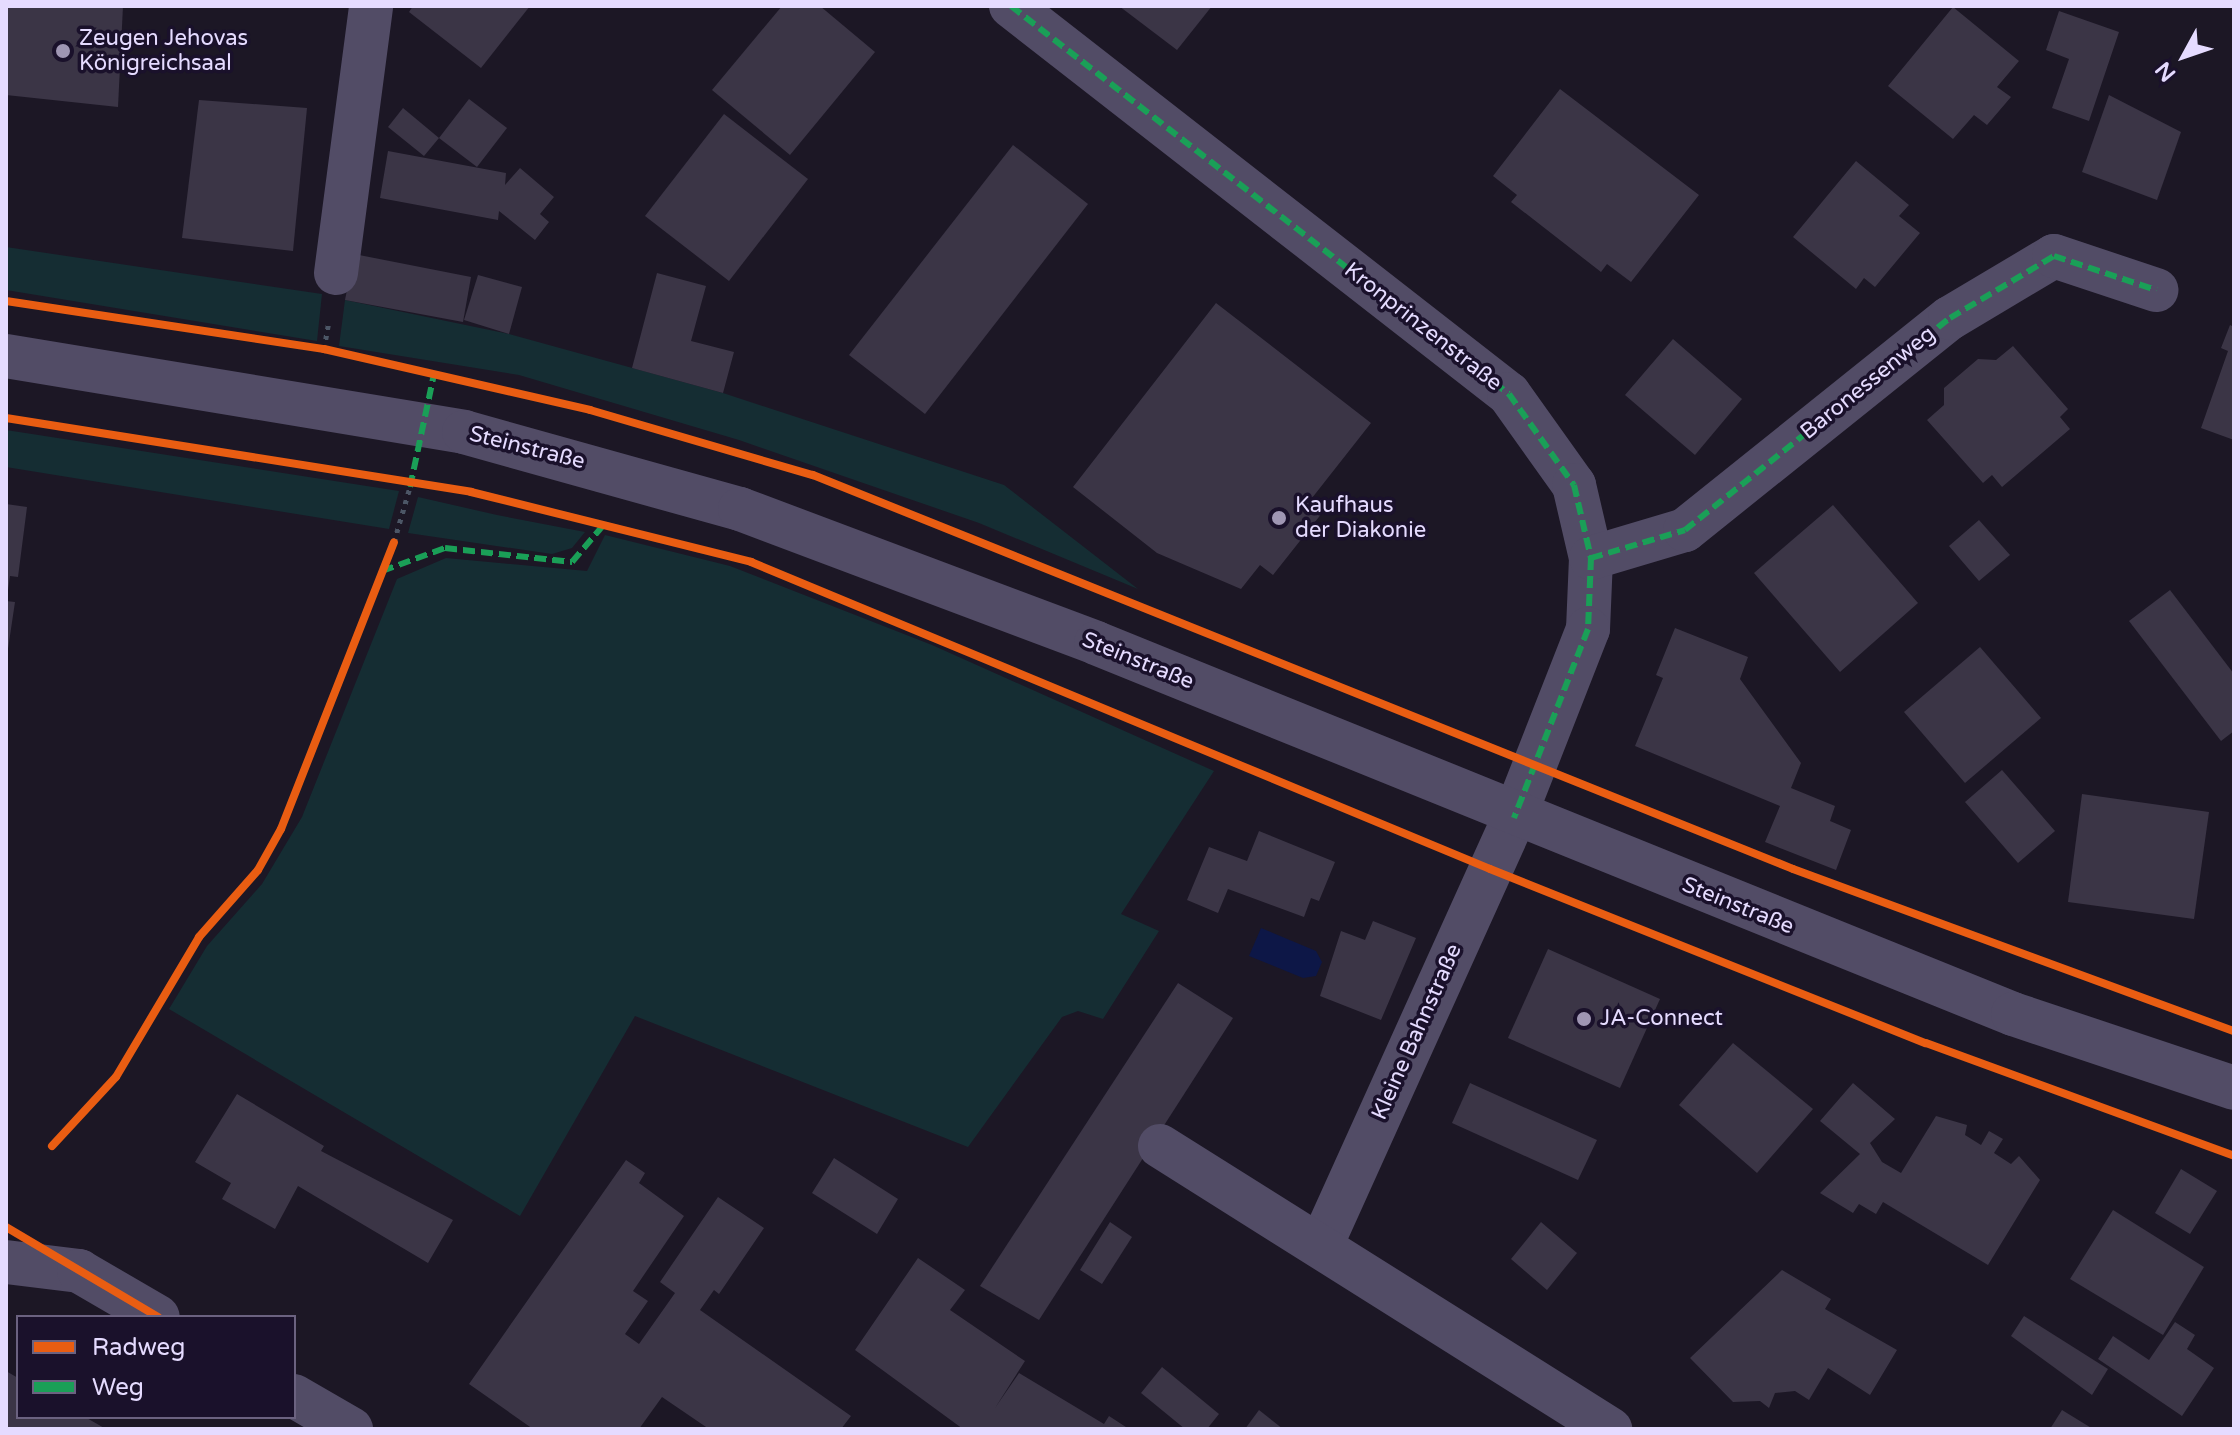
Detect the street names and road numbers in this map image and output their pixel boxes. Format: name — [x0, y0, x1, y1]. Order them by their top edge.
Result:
street label: Kronprinzenstraße — [1339, 257, 1507, 397]
street label: Baronessenweg — [1795, 321, 1941, 445]
street label: Steinstraße — [466, 421, 588, 475]
street label: Steinstraße — [1078, 627, 1198, 695]
street label: Steinstraße — [1678, 872, 1798, 940]
street label: Kleine Bahnstraße — [1366, 940, 1468, 1124]

